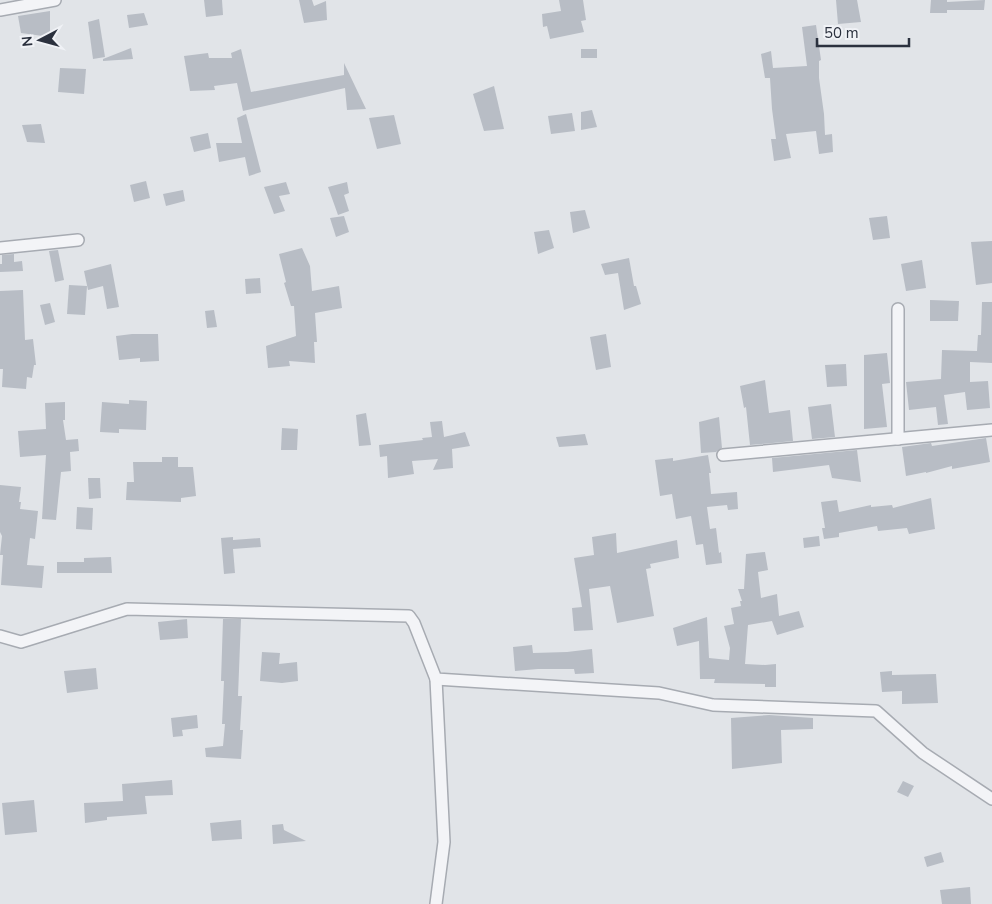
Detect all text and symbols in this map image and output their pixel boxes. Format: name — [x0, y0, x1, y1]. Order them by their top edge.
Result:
north arrow — [15, 15, 65, 65]
scale bar — [817, 15, 910, 47]
text: 50 m — [824, 23, 859, 43]
text: N — [18, 35, 38, 48]

